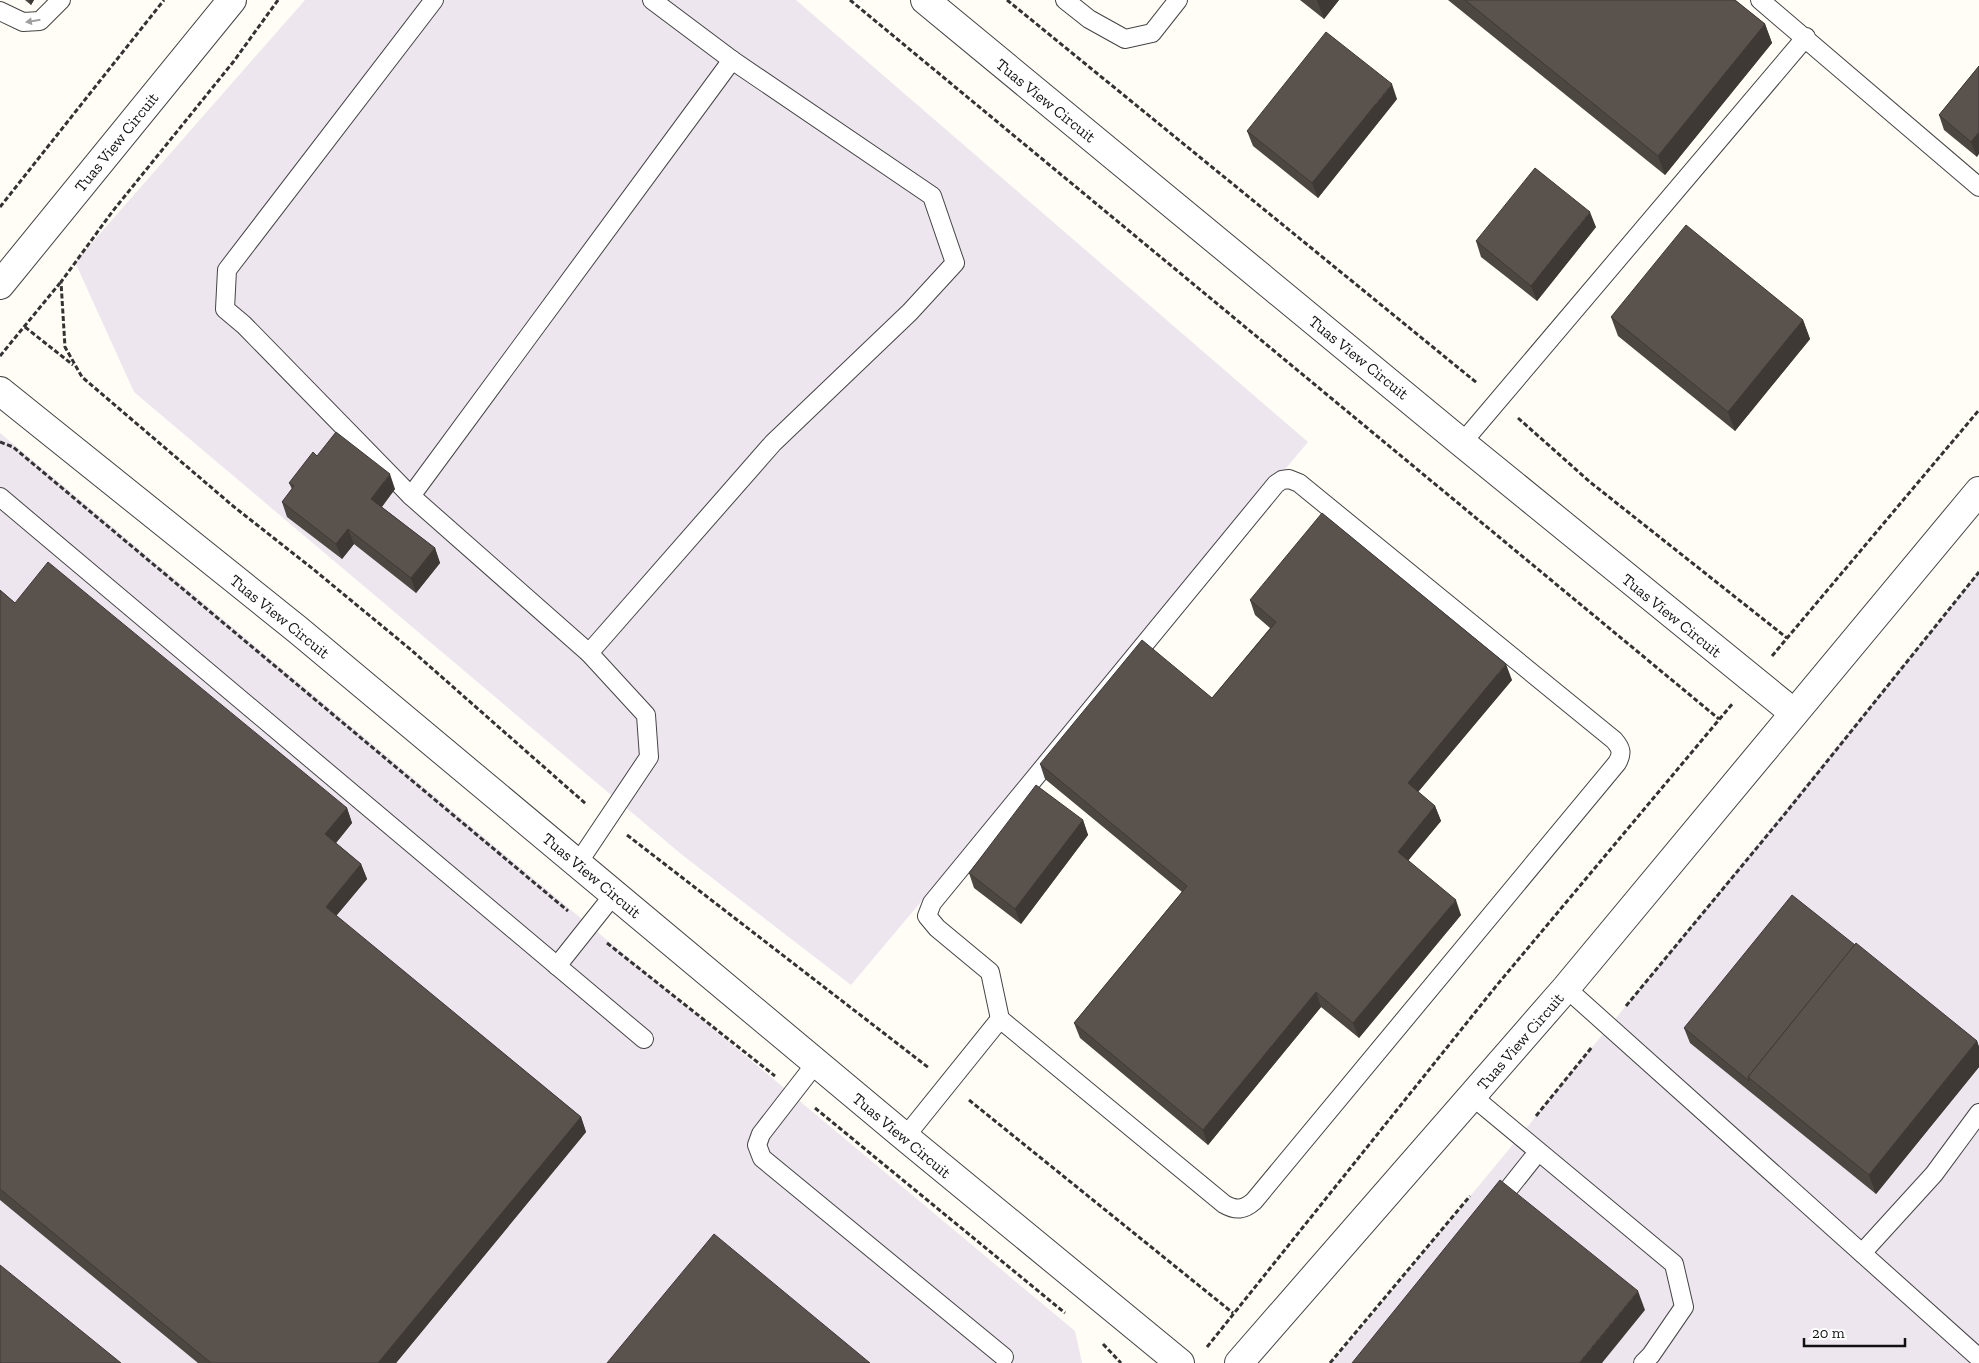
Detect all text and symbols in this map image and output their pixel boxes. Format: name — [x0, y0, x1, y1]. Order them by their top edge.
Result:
one-way arrow — [25, 17, 41, 25]
street label: Tuas View Circuit — [992, 54, 1099, 146]
street label: Tuas View Circuit — [70, 89, 162, 196]
street label: Tuas View Circuit — [1305, 311, 1412, 403]
street label: Tuas View Circuit — [1618, 569, 1725, 661]
street label: Tuas View Circuit — [226, 570, 333, 662]
street label: Tuas View Circuit — [539, 829, 645, 922]
street label: Tuas View Circuit — [1473, 989, 1568, 1094]
street label: Tuas View Circuit — [849, 1089, 955, 1182]
scale bar — [1804, 1316, 1905, 1348]
text: 20 m — [1812, 1324, 1845, 1342]

